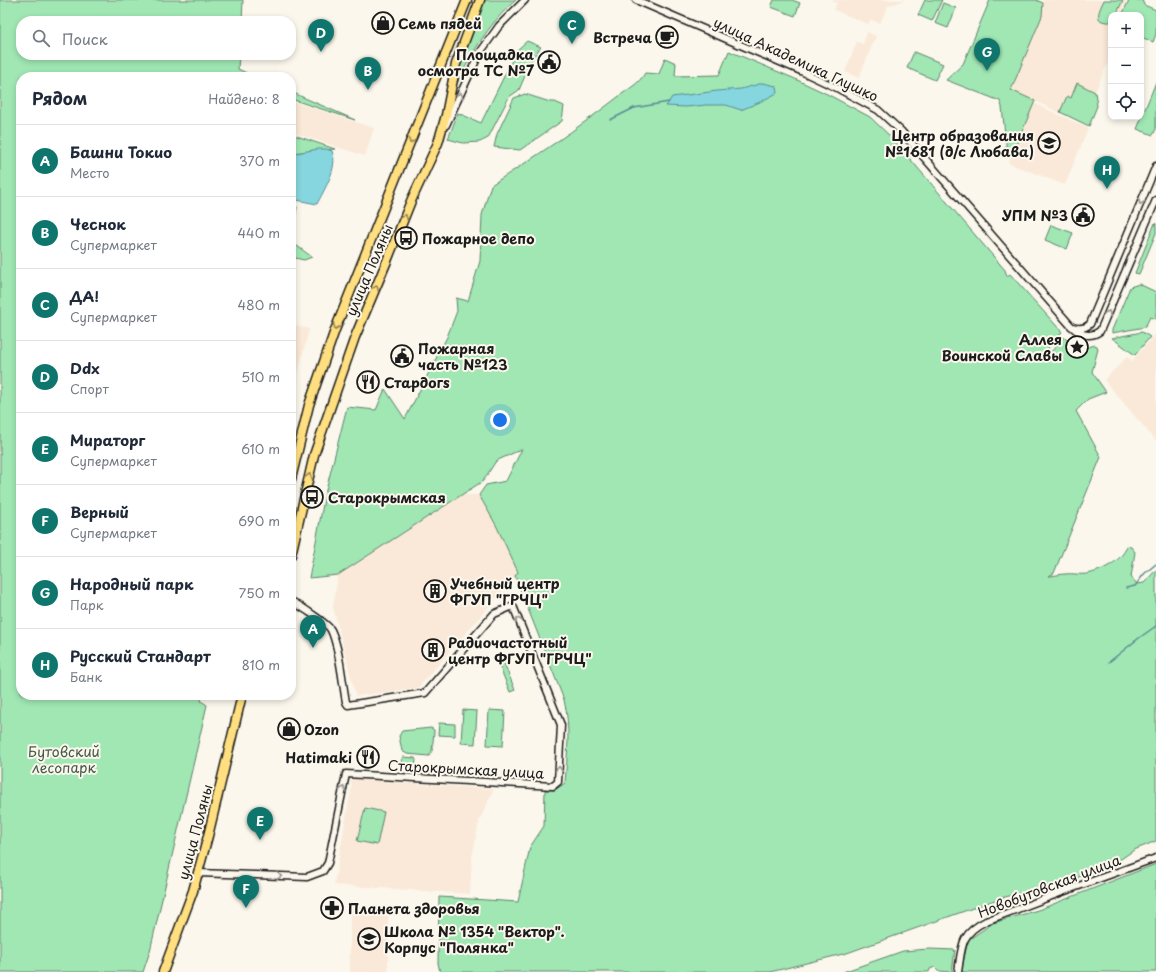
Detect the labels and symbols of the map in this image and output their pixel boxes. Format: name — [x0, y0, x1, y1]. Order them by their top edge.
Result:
shop icon: Семь пядей — [370, 10, 396, 36]
pin: C — [559, 11, 585, 44]
street label: улица Академика Глушко — [710, 12, 882, 107]
place label: Семь пядей — [398, 13, 482, 34]
pin: D — [308, 19, 334, 52]
cafe icon: Встреча — [654, 24, 680, 50]
place label: Встреча — [593, 27, 652, 48]
pin: G — [974, 38, 1000, 71]
place label: Площадка осмотра ТС №7 — [418, 44, 535, 81]
public building icon: Площадка осмотра ТС №7 — [536, 49, 562, 75]
pin: B — [355, 57, 381, 90]
one-way arrow — [455, 91, 463, 99]
place label: Центр образования №1681 (д/с Любава) — [885, 125, 1034, 162]
school or university icon: Центр образования №1681 (д/с Любава) — [1036, 130, 1062, 156]
one-way arrow — [407, 138, 415, 145]
pin: H — [1094, 156, 1120, 189]
one-way arrow — [1138, 199, 1146, 206]
public building icon: УПМ №3 — [1070, 202, 1096, 228]
place label: УПМ №3 — [1002, 205, 1068, 226]
one-way arrow — [400, 214, 408, 221]
street label: улица Поляны — [340, 221, 398, 319]
bus stop icon: Пожарное депо — [393, 225, 419, 251]
place label: Пожарное депо — [422, 228, 534, 249]
one-way arrow — [371, 284, 379, 292]
one-way arrow — [1103, 310, 1111, 317]
one-way arrow — [333, 323, 341, 330]
place label: Аллея Воинской Славы — [941, 329, 1062, 366]
place icon: Аллея Воинской Славы — [1064, 334, 1090, 360]
place label: Пожарная часть №123 — [418, 338, 507, 375]
public building icon: Пожарная часть №123 — [389, 343, 415, 369]
restaurant icon: Стардогs — [355, 369, 381, 395]
place label: Стардогs — [384, 372, 450, 393]
your location — [490, 410, 510, 430]
one-way arrow — [305, 473, 313, 479]
bus stop icon: Старокрымская — [299, 484, 325, 510]
place label: Старокрымская — [328, 487, 446, 508]
place label: Учебный центр ФГУП "ГРЧЦ" — [450, 573, 560, 610]
building icon: Учебный центр ФГУП "ГРЧЦ" — [422, 578, 448, 604]
pin: A — [300, 615, 326, 648]
one-way arrow — [515, 616, 523, 623]
place label: Радиочастотный центр ФГУП "ГРЧЦ" — [448, 632, 592, 669]
building icon: Радиочастотный центр ФГУП "ГРЧЦ" — [420, 637, 446, 663]
shop icon: Ozon — [276, 716, 302, 742]
place label: Ozon — [304, 719, 339, 740]
park label: Бутовский лесопарк — [28, 741, 100, 778]
restaurant icon: Hatimaki — [355, 744, 381, 770]
place label: Hatimaki — [286, 747, 352, 768]
street label: Старокрымская улица — [387, 754, 545, 784]
one-way arrow — [555, 766, 563, 772]
street label: улица Поляны — [172, 782, 218, 882]
one-way arrow — [339, 786, 347, 793]
pin: E — [247, 807, 273, 840]
street label: Новобутовская улица — [975, 849, 1124, 923]
one-way arrow — [276, 872, 282, 880]
pin: F — [233, 875, 259, 908]
pharmacy icon: Планета здоровья — [319, 895, 345, 921]
place label: Планета здоровья — [348, 898, 480, 919]
place label: Школа № 1354 "Вектор". Корпус "Полянка" — [384, 921, 565, 958]
school or university icon: Школа № 1354 "Вектор". Корпус "Полянка" — [356, 926, 382, 952]

